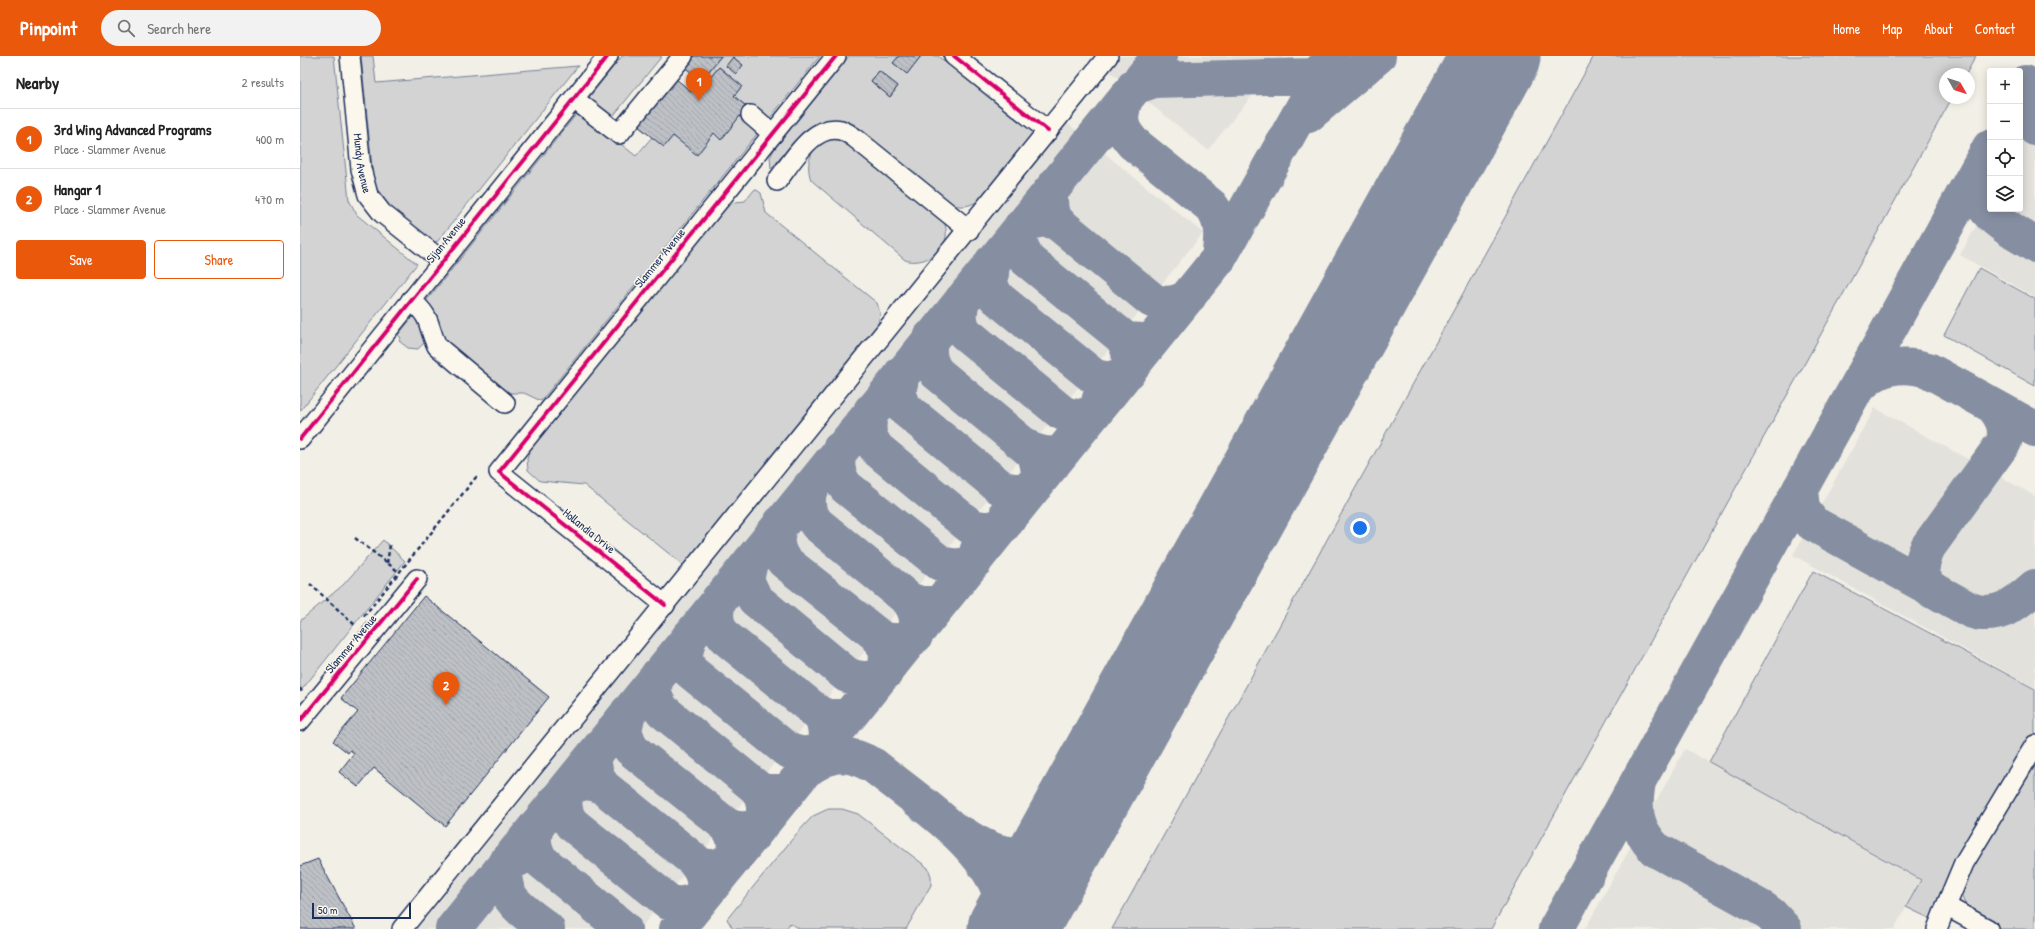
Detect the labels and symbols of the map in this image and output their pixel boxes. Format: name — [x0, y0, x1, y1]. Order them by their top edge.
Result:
pin: 1 — [686, 68, 712, 101]
north arrow — [1939, 68, 1975, 104]
street label: Mundy Avenue — [350, 133, 376, 195]
street label: Sijan Avenue — [422, 213, 469, 266]
street label: Slammer Avenue — [630, 224, 689, 291]
street label: Hollandia Drive — [559, 504, 619, 557]
your location — [1350, 518, 1370, 538]
street label: Slammer Avenue — [321, 610, 381, 677]
pin: 2 — [433, 672, 459, 705]
scale bar — [312, 901, 411, 920]

